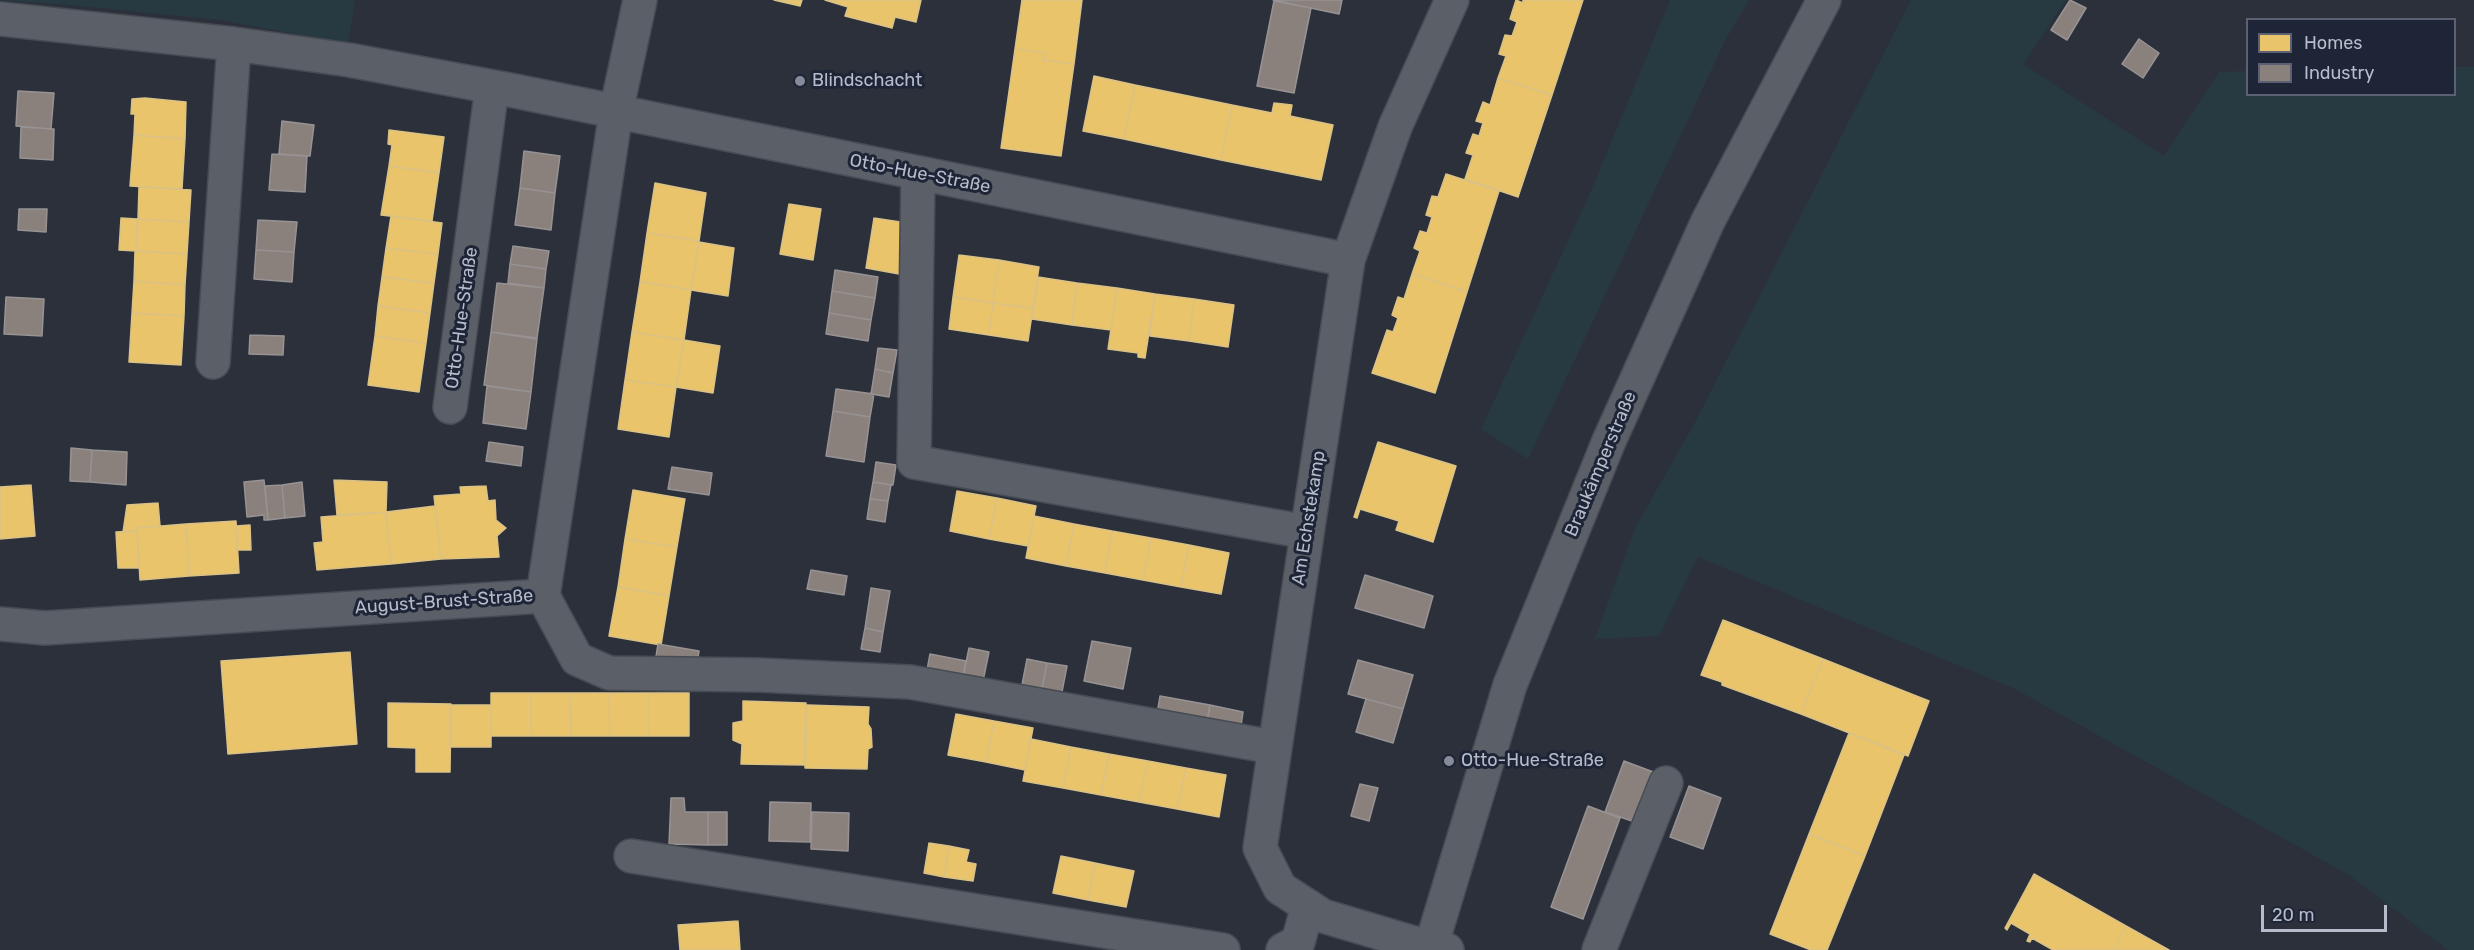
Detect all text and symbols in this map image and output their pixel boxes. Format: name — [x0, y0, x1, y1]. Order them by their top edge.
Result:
legend — [2246, 18, 2456, 96]
text: Homes — [2304, 32, 2362, 54]
text: Industry — [2304, 62, 2374, 84]
place label: Blindschacht — [812, 70, 922, 92]
marker: Blindschacht — [793, 74, 807, 88]
street label: Otto-Hue-Straße — [848, 150, 992, 198]
street label: Otto-Hue-Straße — [441, 246, 483, 390]
street label: Braukämperstraße — [1561, 388, 1641, 540]
street label: Am Echstekamp — [1288, 449, 1330, 587]
street label: August-Brust-Straße — [354, 585, 534, 619]
place label: Otto-Hue-Straße — [1461, 750, 1604, 772]
marker: Otto-Hue-Straße — [1442, 754, 1456, 768]
scale bar — [2264, 893, 2390, 931]
text: 20 m — [2272, 904, 2314, 926]

